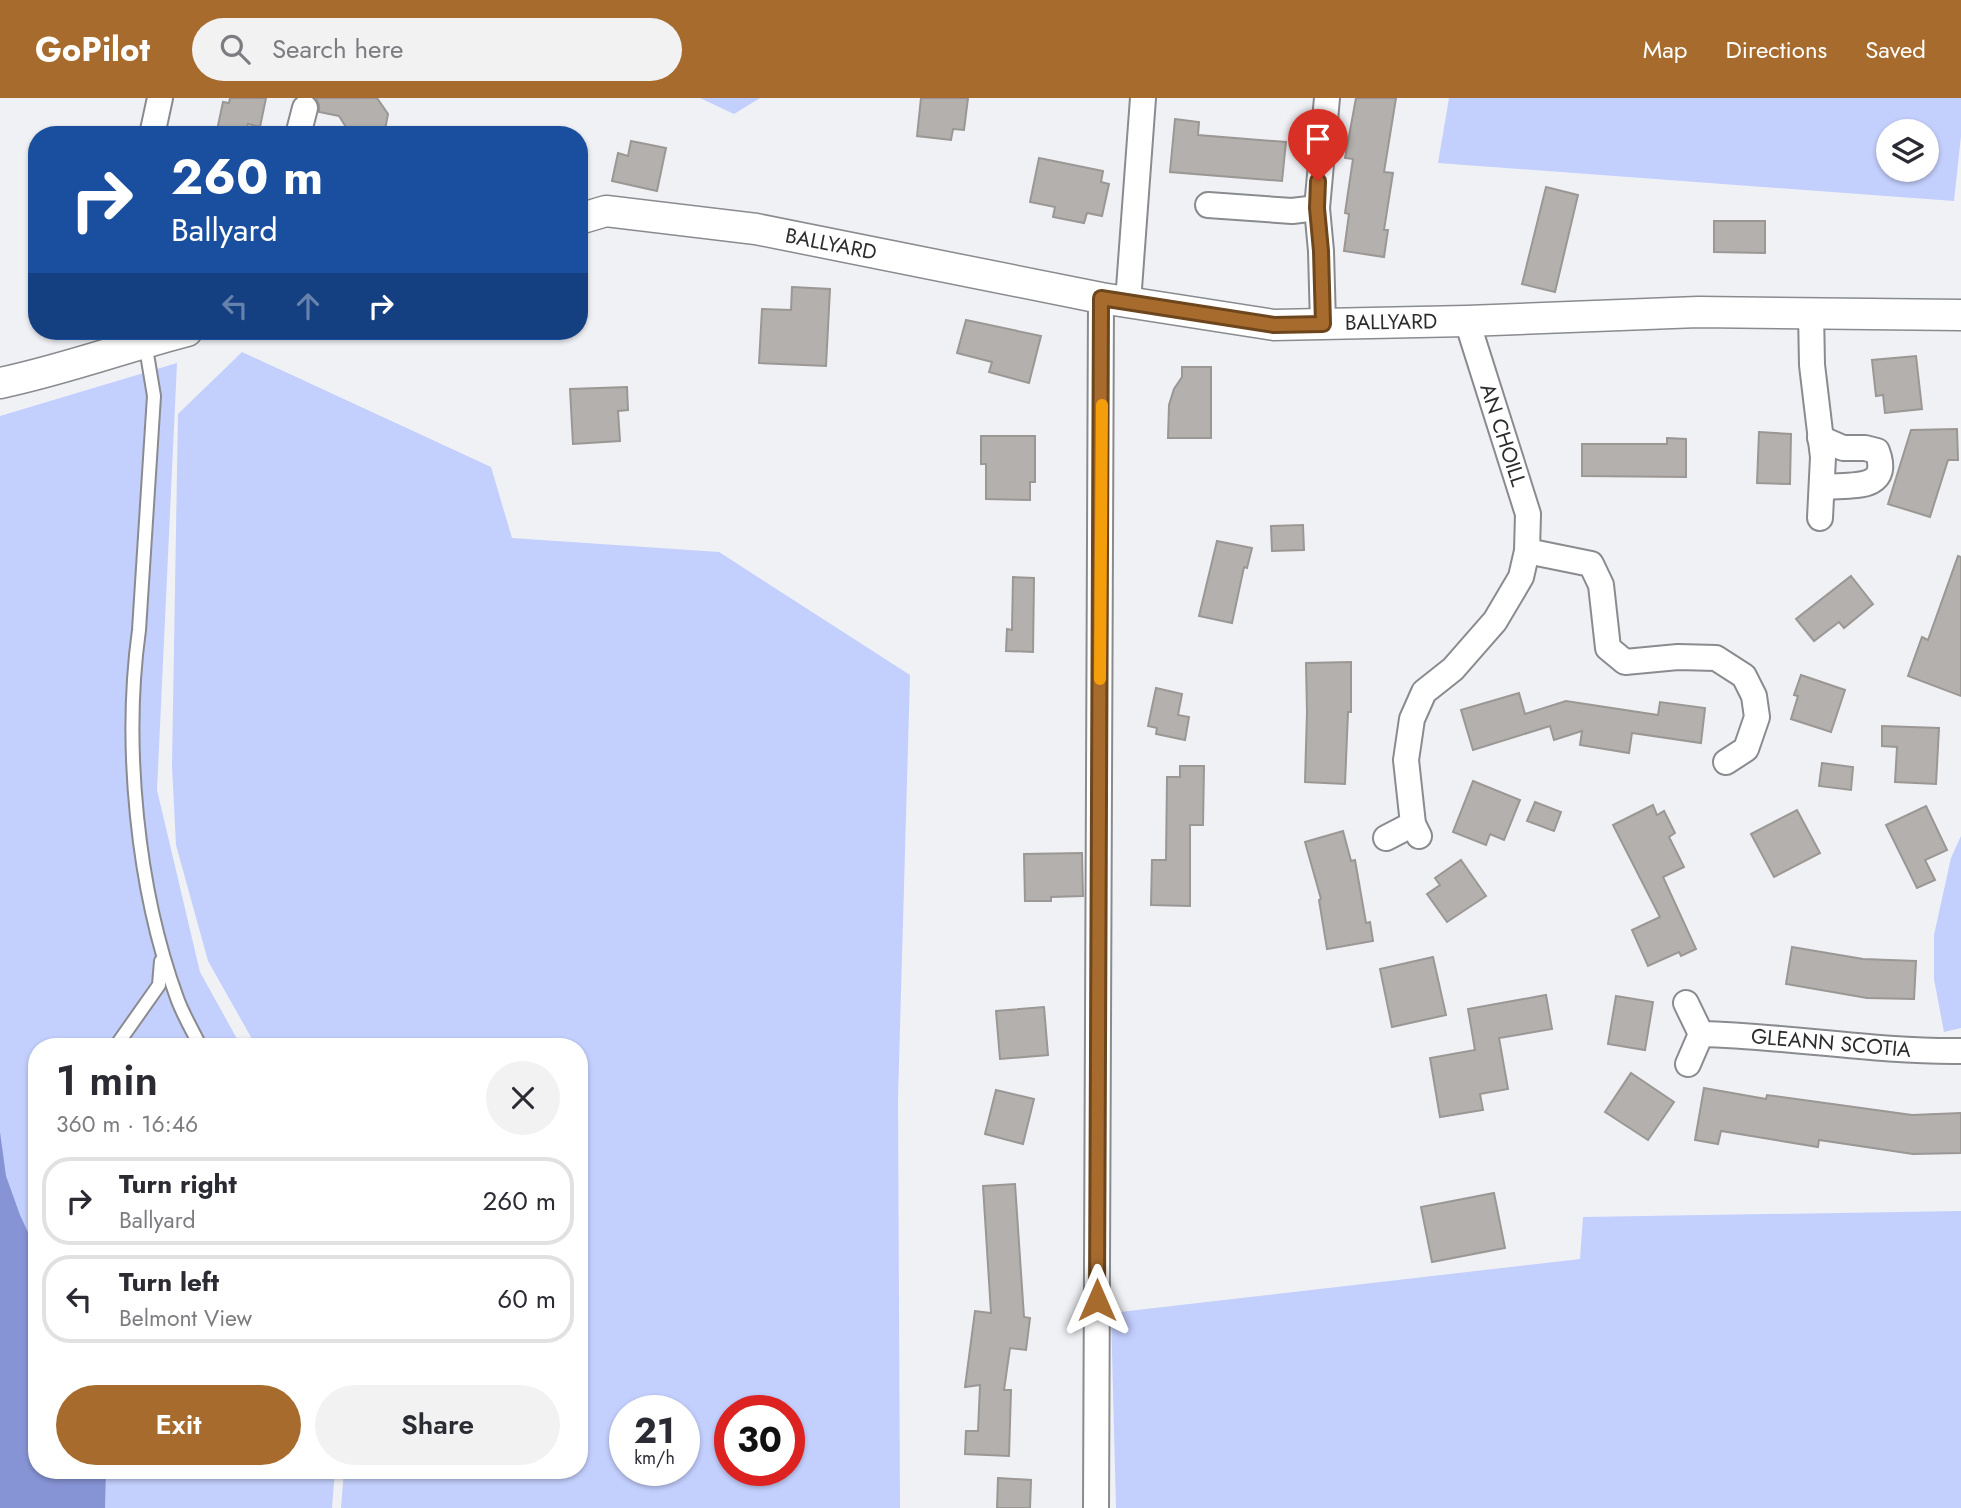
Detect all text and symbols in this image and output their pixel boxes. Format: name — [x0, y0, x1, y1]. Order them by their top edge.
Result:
search box — [192, 18, 682, 81]
text: GoPilot — [35, 26, 150, 73]
icon: search — [216, 30, 254, 68]
text: Search here — [272, 30, 403, 68]
text: Map — [1643, 32, 1688, 67]
text: Directions — [1726, 32, 1827, 67]
text: Saved — [1865, 32, 1926, 67]
pin — [1288, 109, 1348, 181]
map controls — [1876, 119, 1939, 182]
button: layers — [1876, 119, 1939, 182]
icon: arrive — [1299, 120, 1337, 158]
text: 260 m — [171, 142, 323, 212]
icon: right — [56, 154, 147, 245]
text: Ballyard — [171, 207, 278, 253]
street label: BALLYARD — [783, 220, 879, 268]
icon: left — [216, 287, 254, 325]
icon: ahead — [289, 287, 327, 325]
icon: right — [362, 287, 400, 325]
street label: BALLYARD — [1345, 306, 1437, 338]
street label: AN CHOILL — [1472, 380, 1534, 491]
street label: GLEANN SCOTIA — [1750, 1021, 1912, 1065]
text: 1 min — [56, 1050, 158, 1111]
button: close — [486, 1061, 560, 1135]
text: 360 m · 16:46 — [56, 1107, 198, 1141]
text: Turn right — [119, 1165, 237, 1203]
icon: right — [60, 1182, 98, 1220]
text: 260 m — [483, 1182, 556, 1220]
text: Ballyard — [119, 1203, 196, 1237]
text: Turn left — [119, 1263, 219, 1301]
position arrow — [1060, 1263, 1134, 1337]
icon: left — [60, 1280, 98, 1318]
text: 60 m — [497, 1280, 556, 1318]
text: Belmont View — [119, 1301, 252, 1335]
button: Exit — [56, 1385, 301, 1465]
button: Share — [315, 1385, 560, 1465]
speed limit sign: 30 — [714, 1395, 805, 1486]
text: 21 — [634, 1406, 675, 1456]
text: km/h — [634, 1445, 675, 1471]

